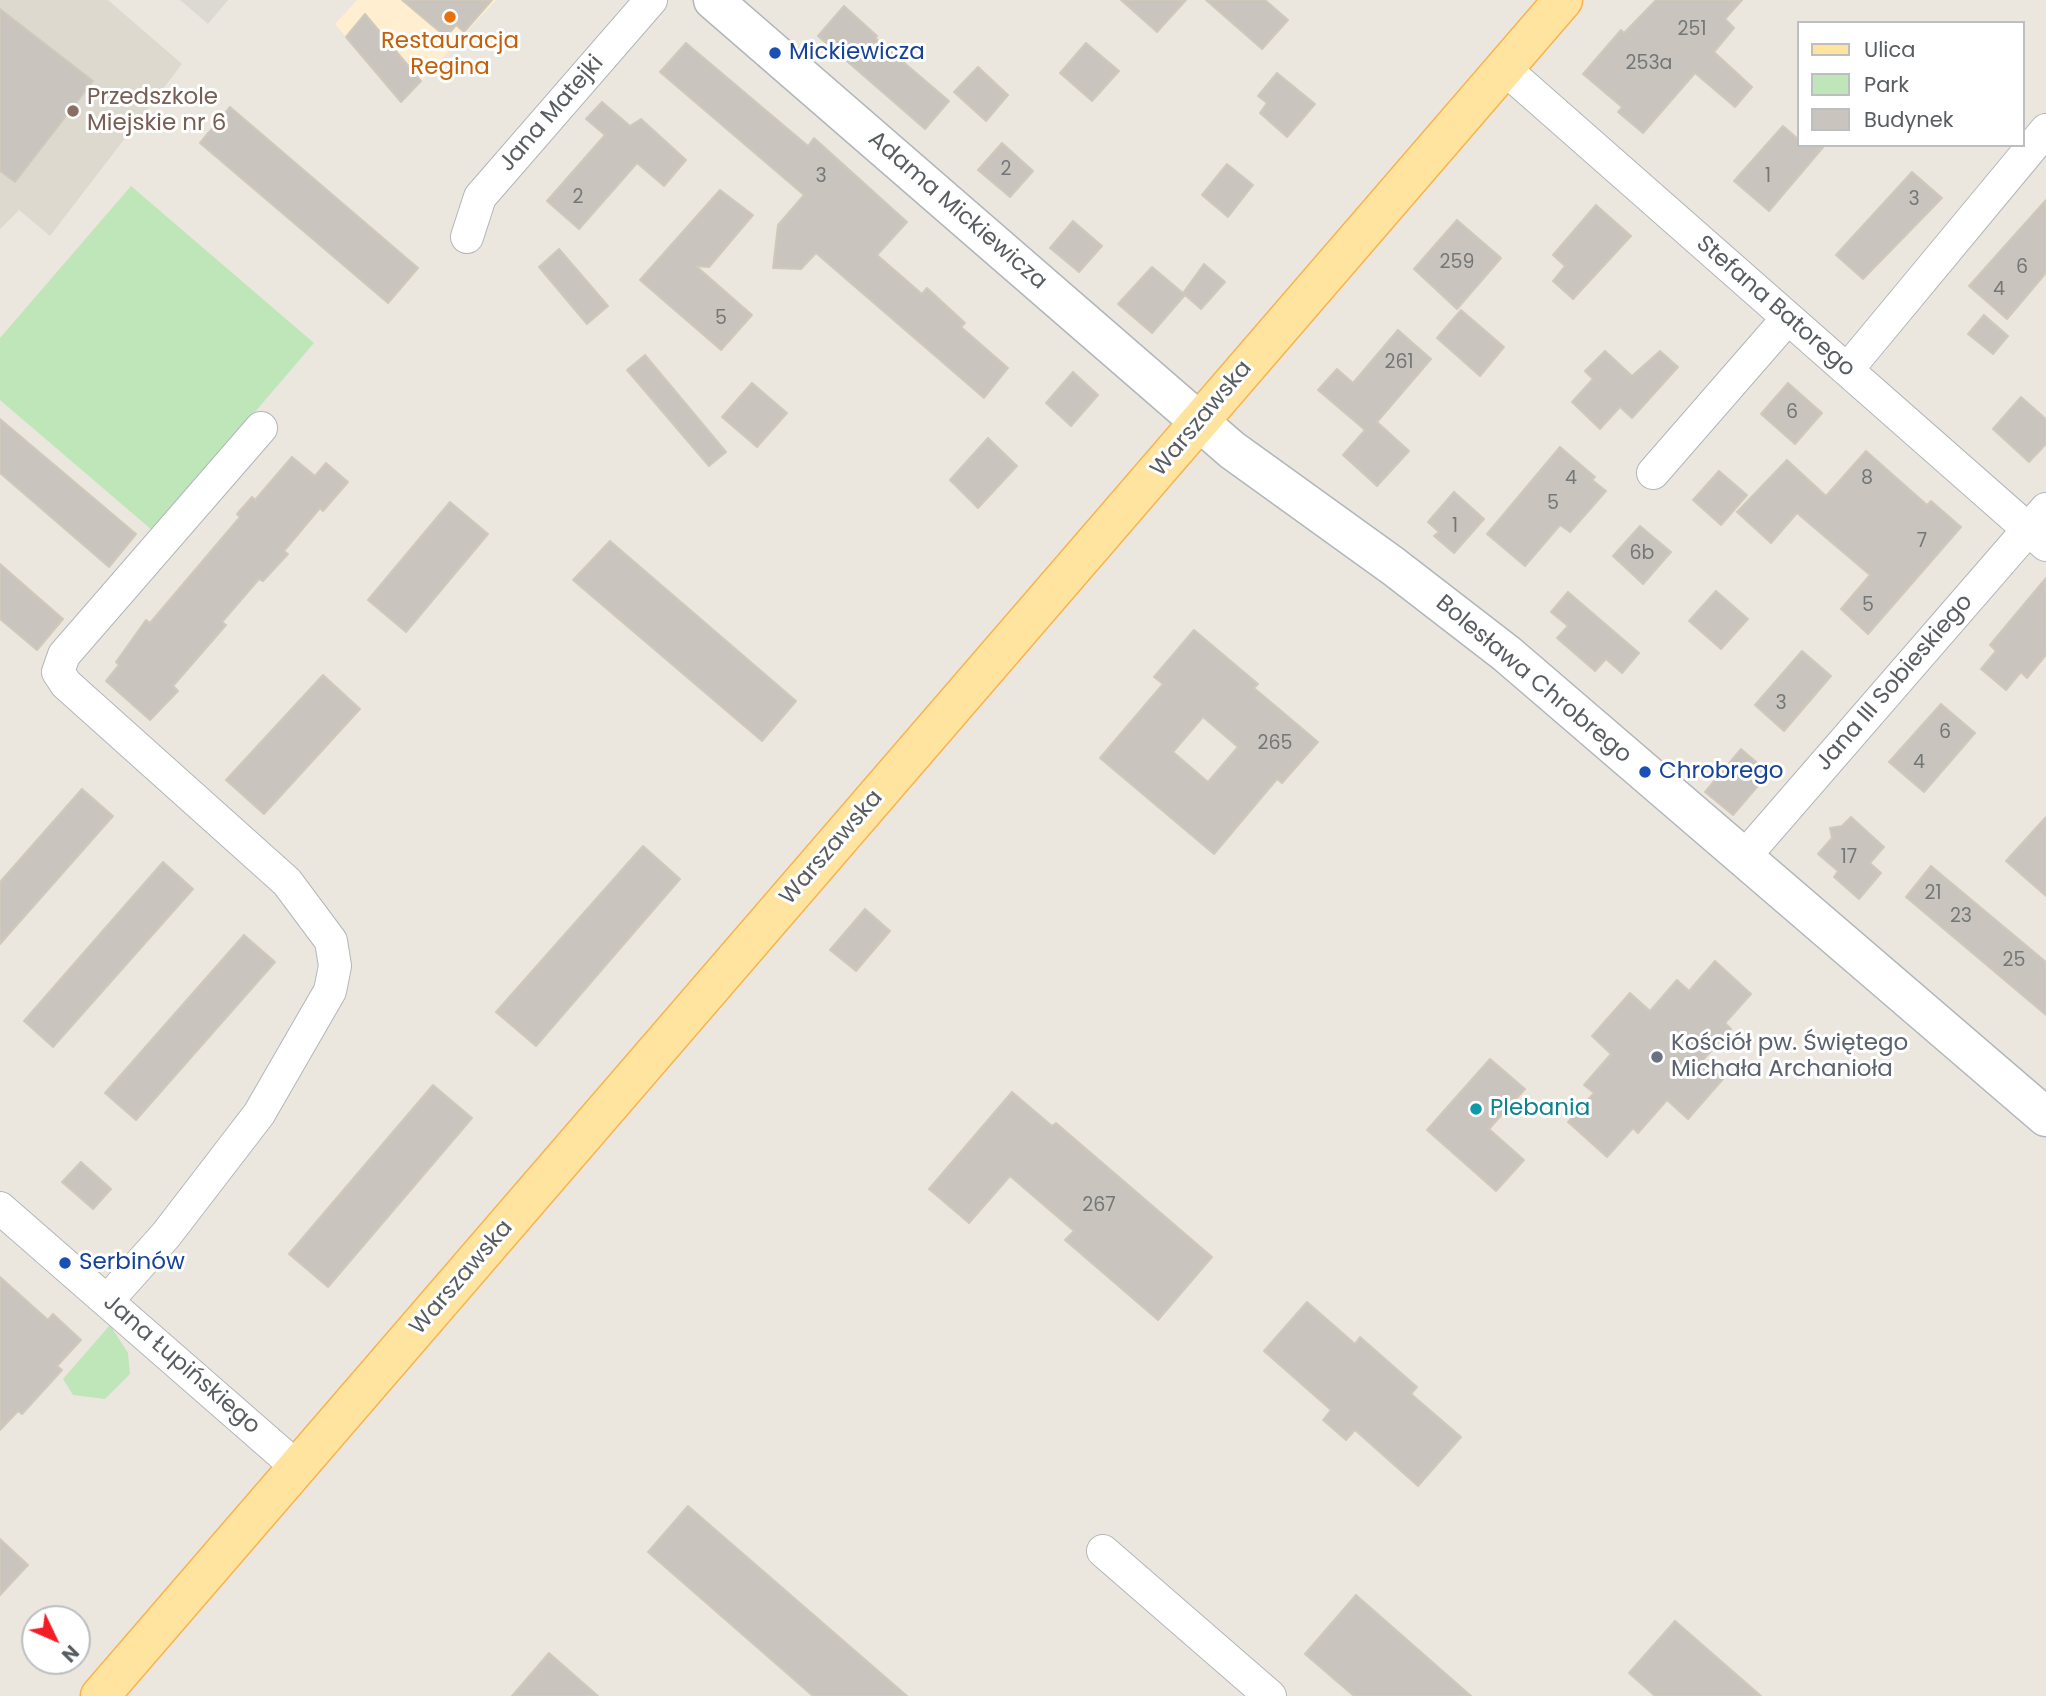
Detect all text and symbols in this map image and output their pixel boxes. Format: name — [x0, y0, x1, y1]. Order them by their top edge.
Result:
marker: Restauracja Regina — [442, 9, 458, 25]
house number: 251 — [1678, 19, 1706, 41]
legend — [1798, 21, 2025, 147]
place label: Restauracja Regina — [381, 28, 519, 82]
text: Ulica — [1864, 35, 1915, 64]
place label: Mickiewicza — [789, 39, 925, 67]
marker: Mickiewicza — [767, 45, 783, 61]
street label: Jana Matejki — [494, 50, 610, 178]
house number: 253a — [1626, 53, 1672, 75]
text: Park — [1864, 70, 1909, 99]
place label: Przedszkole Miejskie nr 6 — [87, 84, 226, 138]
marker: Przedszkole Miejskie nr 6 — [65, 103, 81, 119]
text: Budynek — [1864, 105, 1954, 134]
street label: Adama Mickiewicza — [862, 126, 1052, 296]
house number: 2 — [1001, 159, 1011, 181]
house number: 3 — [815, 166, 827, 188]
house number: 1 — [1765, 166, 1771, 188]
house number: 2 — [573, 187, 583, 209]
house number: 3 — [1908, 189, 1920, 211]
street label: Stefana Batorego — [1690, 230, 1860, 384]
house number: 259 — [1440, 252, 1474, 274]
house number: 6 — [2016, 257, 2028, 279]
house number: 4 — [1993, 279, 2005, 301]
house number: 5 — [715, 308, 727, 330]
house number: 261 — [1384, 352, 1414, 374]
street label: Warszawska — [1146, 355, 1258, 483]
house number: 6 — [1786, 402, 1798, 424]
house number: 4 — [1565, 468, 1577, 490]
house number: 8 — [1861, 468, 1873, 490]
house number: 5 — [1547, 493, 1559, 515]
house number: 1 — [1452, 516, 1458, 538]
house number: 7 — [1917, 531, 1927, 553]
house number: 6b — [1630, 543, 1654, 565]
street label: Jana III Sobieskiego — [1811, 589, 1979, 777]
street label: Bolesława Chrobrego — [1430, 590, 1636, 770]
house number: 5 — [1862, 595, 1874, 617]
house number: 3 — [1775, 693, 1787, 715]
house number: 6 — [1939, 722, 1951, 744]
house number: 265 — [1258, 733, 1292, 755]
house number: 4 — [1913, 752, 1925, 774]
place label: Chrobrego — [1659, 758, 1783, 786]
marker: Chrobrego — [1637, 764, 1653, 780]
street label: Warszawska — [775, 785, 889, 911]
house number: 17 — [1841, 847, 1857, 869]
house number: 21 — [1924, 883, 1942, 905]
house number: 23 — [1950, 906, 1972, 928]
house number: 25 — [2003, 950, 2025, 972]
place label: Kościół pw. Świętego Michała Archanioła — [1671, 1030, 1908, 1084]
marker: Kościół pw. Świętego Michała Archanioła — [1649, 1049, 1665, 1065]
place label: Plebania — [1490, 1095, 1590, 1123]
marker: Plebania — [1468, 1101, 1484, 1117]
house number: 267 — [1082, 1195, 1116, 1217]
street label: Warszawska — [405, 1215, 519, 1341]
place label: Serbinów — [79, 1249, 185, 1277]
marker: Serbinów — [57, 1255, 73, 1271]
street label: Jana Łupińskiego — [97, 1289, 265, 1441]
north arrow — [21, 1605, 91, 1675]
text: N — [55, 1639, 85, 1668]

